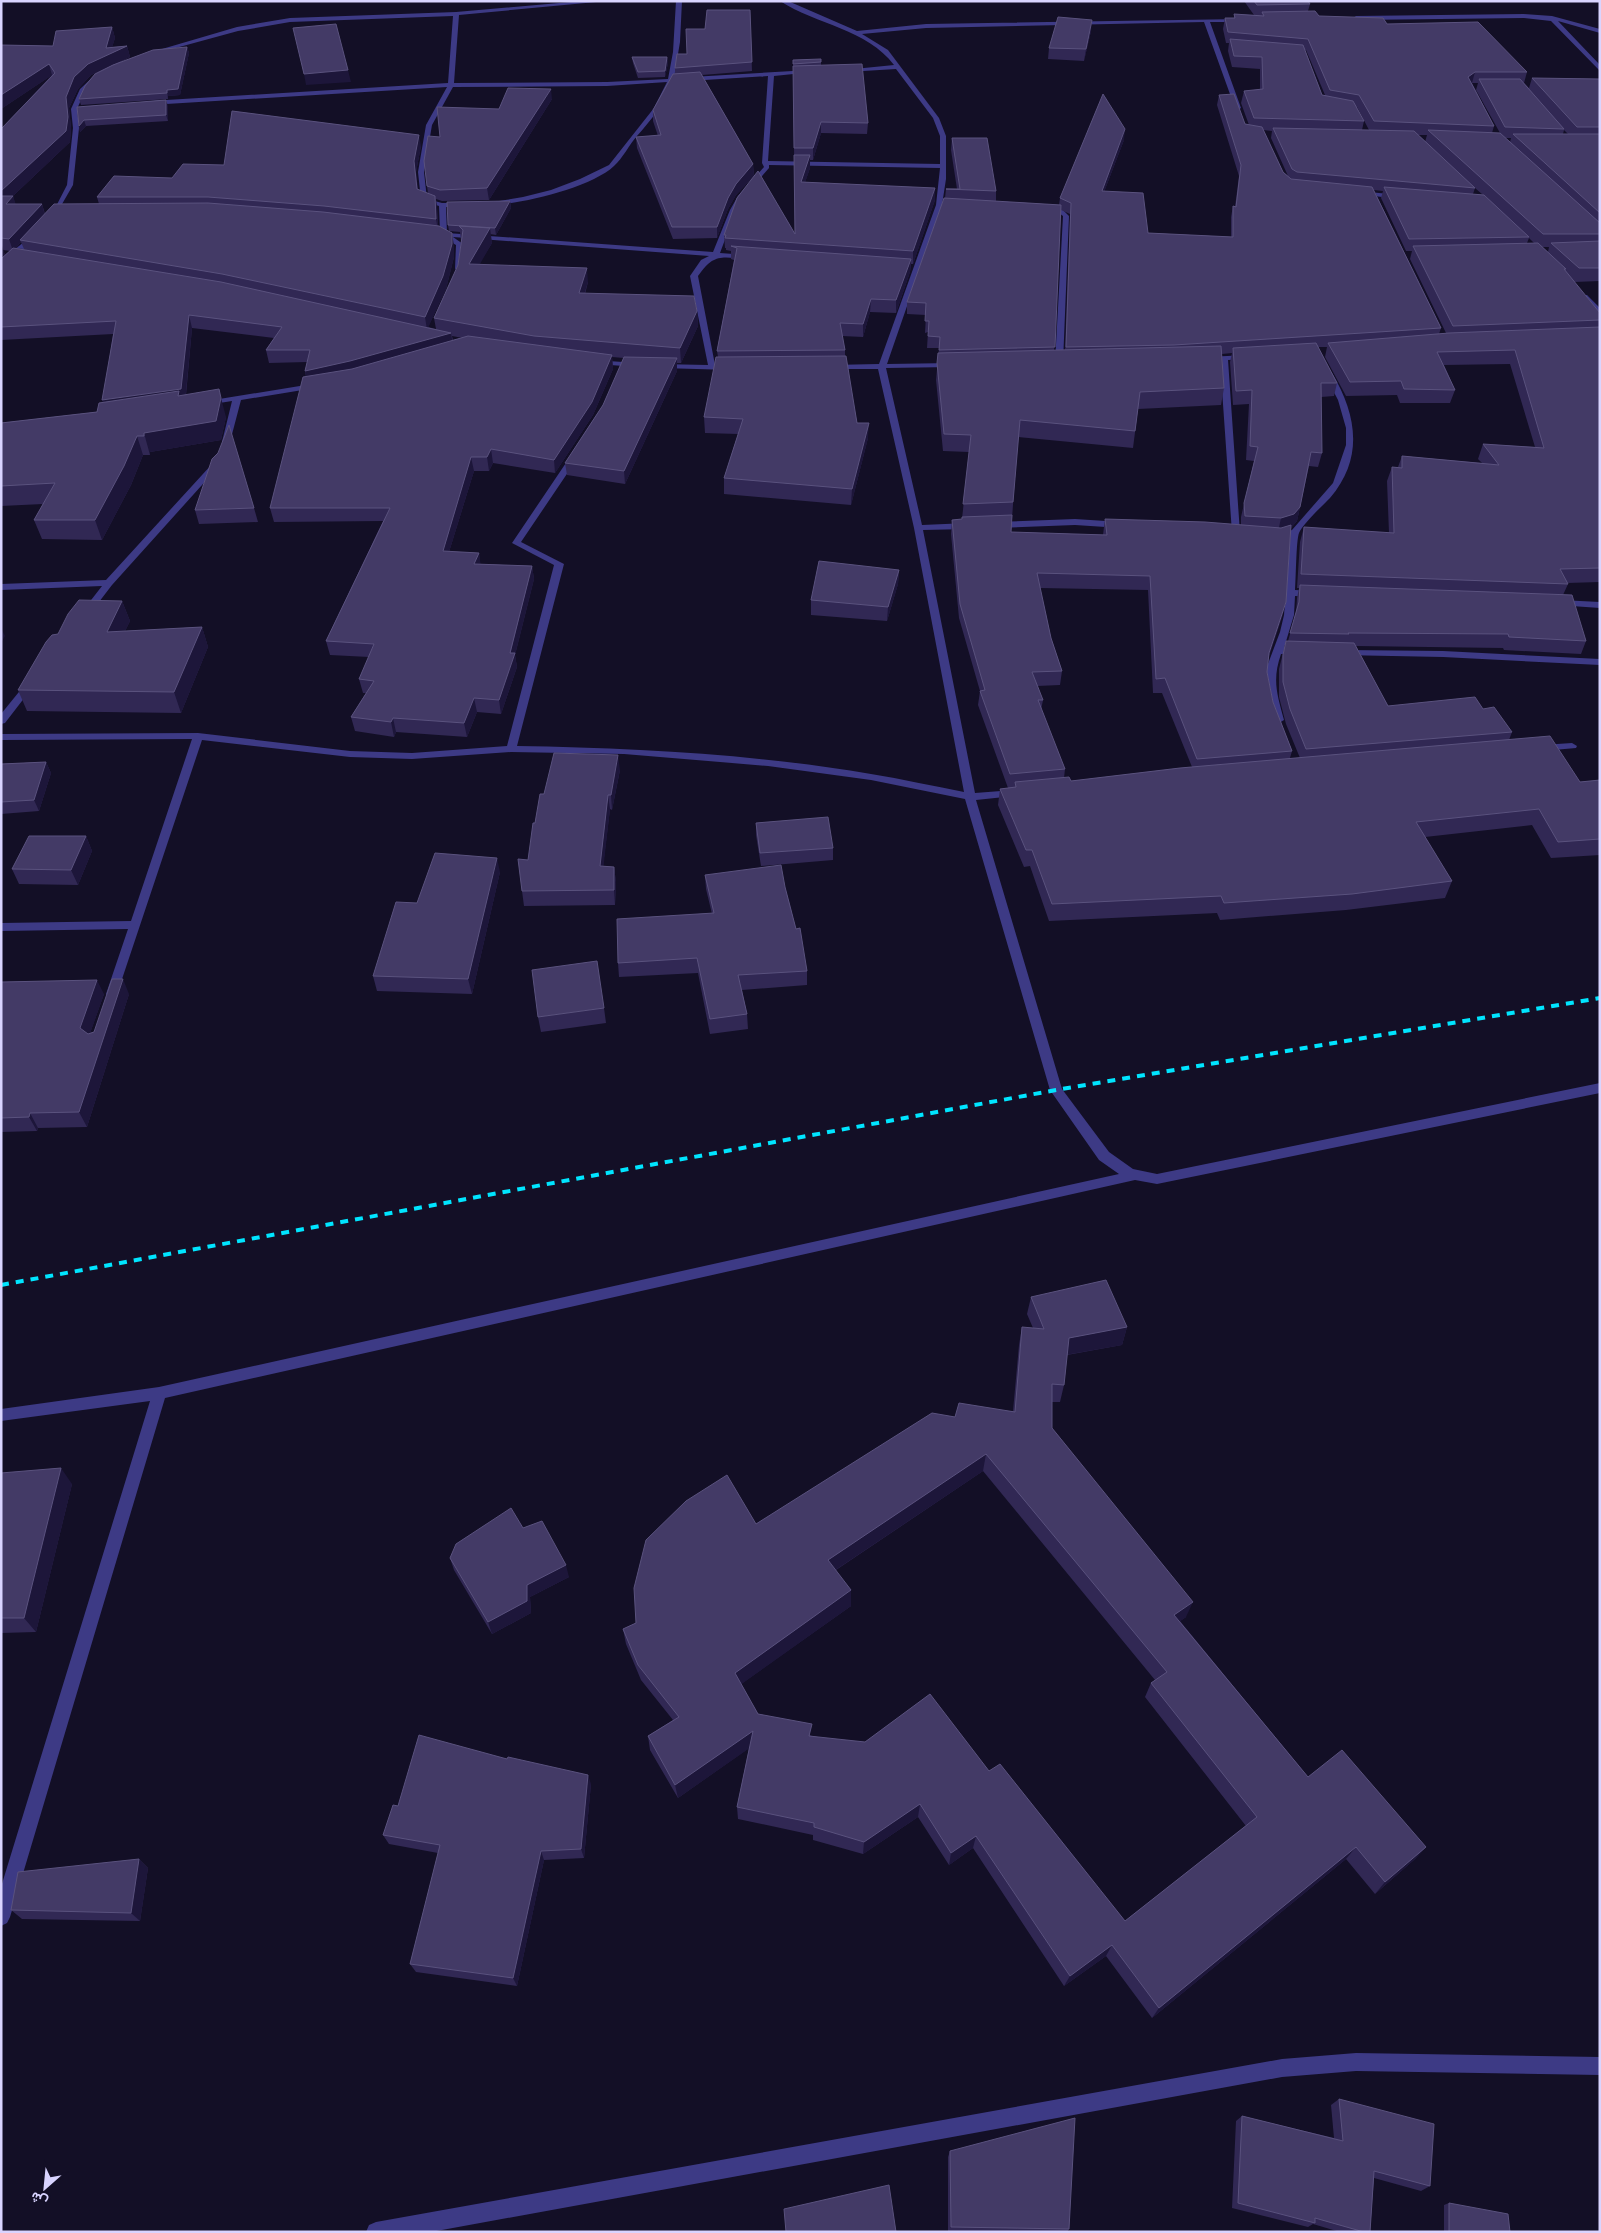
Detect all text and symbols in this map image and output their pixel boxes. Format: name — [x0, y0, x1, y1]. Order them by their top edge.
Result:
north arrow — [20, 2163, 70, 2213]
text: ش — [28, 2188, 51, 2211]

